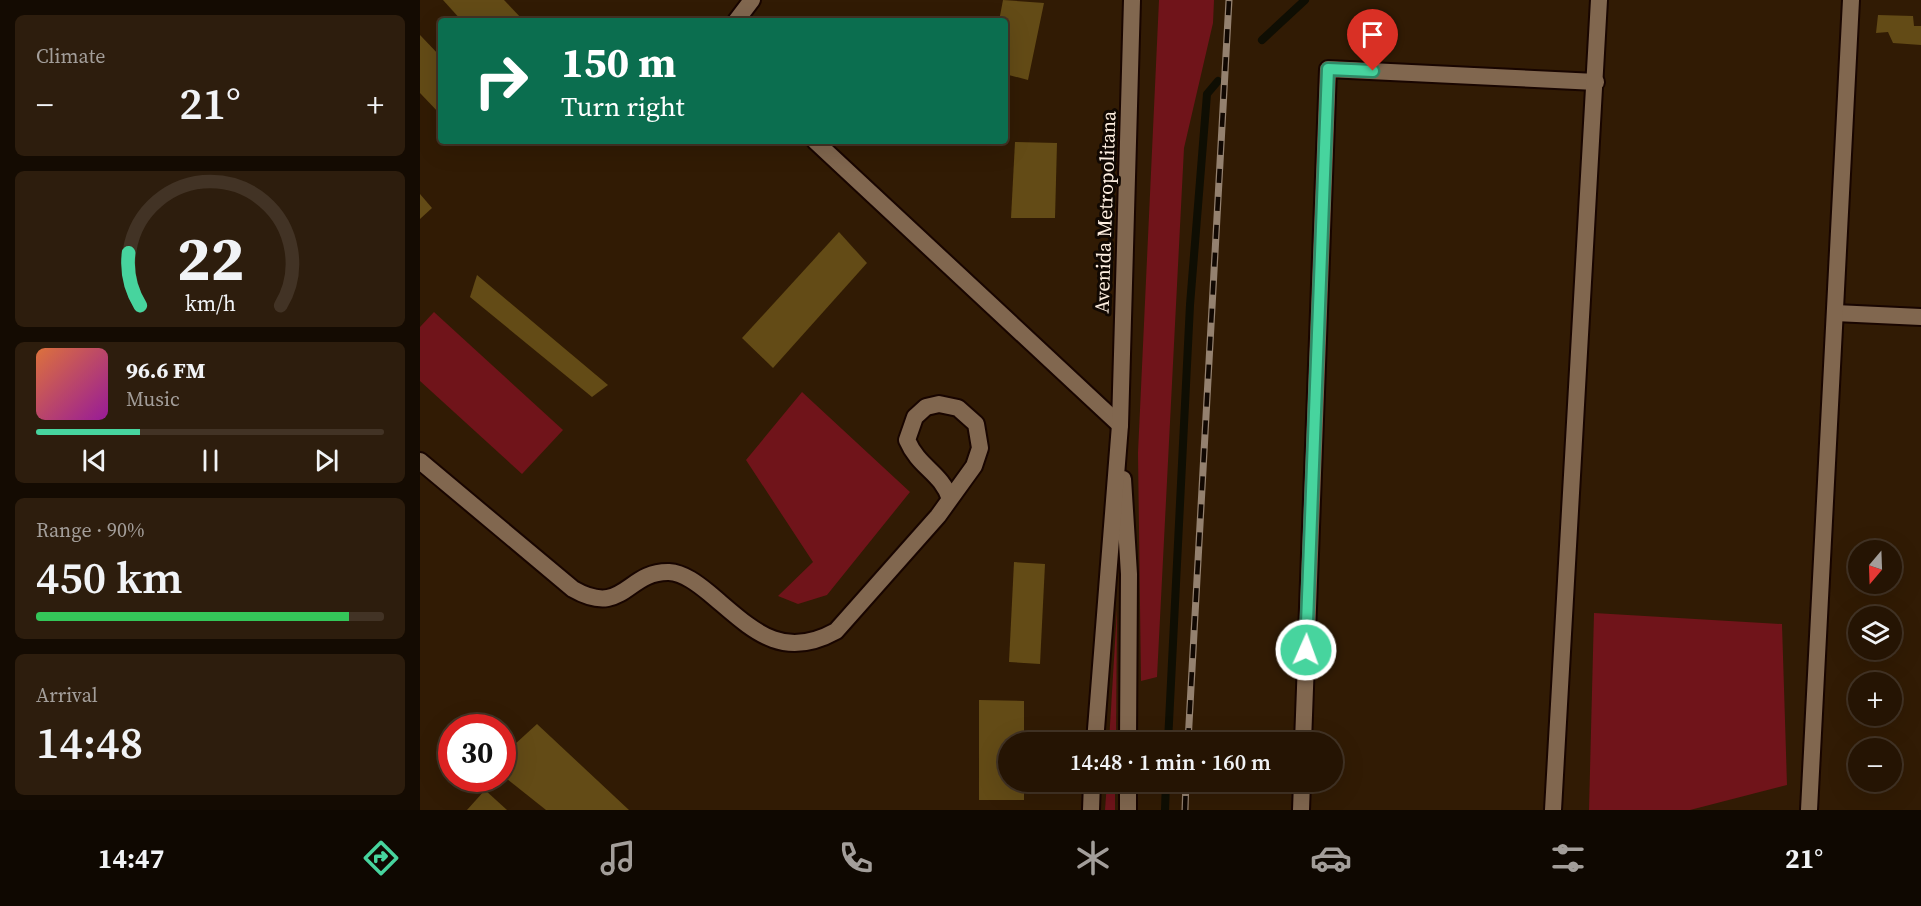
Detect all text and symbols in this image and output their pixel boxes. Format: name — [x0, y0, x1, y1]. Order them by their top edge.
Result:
pin — [1347, 9, 1398, 71]
icon: arrive — [1356, 18, 1389, 51]
text: 150 m — [561, 33, 676, 91]
text: Climate — [36, 42, 105, 70]
icon: right — [462, 42, 540, 120]
text: 21° — [179, 72, 241, 134]
text: − — [36, 82, 54, 127]
text: + — [367, 82, 384, 127]
text: Turn right — [561, 88, 685, 125]
street label: Avenida Metropolitana — [1087, 109, 1123, 314]
text: 22 — [176, 215, 244, 301]
text: km/h — [184, 289, 236, 318]
text: 96.6 FM — [126, 355, 205, 385]
text: Music — [126, 385, 180, 413]
icon: previous — [78, 444, 111, 477]
icon: pause — [194, 444, 227, 477]
icon: next — [310, 444, 343, 477]
text: Range · 90% — [36, 516, 145, 544]
north arrow — [1848, 540, 1902, 594]
map controls — [1848, 540, 1902, 792]
text: 450 km — [36, 546, 183, 608]
button: layers — [1848, 606, 1902, 660]
position arrow — [1274, 618, 1338, 682]
button: + — [1848, 672, 1902, 726]
text: Arrival — [36, 681, 98, 709]
text: 14:48 — [36, 711, 143, 773]
speed limit sign: 30 — [438, 714, 516, 792]
button: − — [1848, 738, 1902, 792]
text: 14:48 · 1 min · 160 m — [1070, 747, 1271, 777]
icon: directions — [360, 837, 402, 879]
icon: music — [597, 837, 639, 879]
icon: phone — [835, 837, 877, 879]
icon: climate — [1072, 837, 1114, 879]
icon: car — [1310, 837, 1352, 879]
icon: filters — [1547, 837, 1589, 879]
text: 14:47 — [98, 840, 164, 877]
text: 21° — [1785, 840, 1823, 877]

